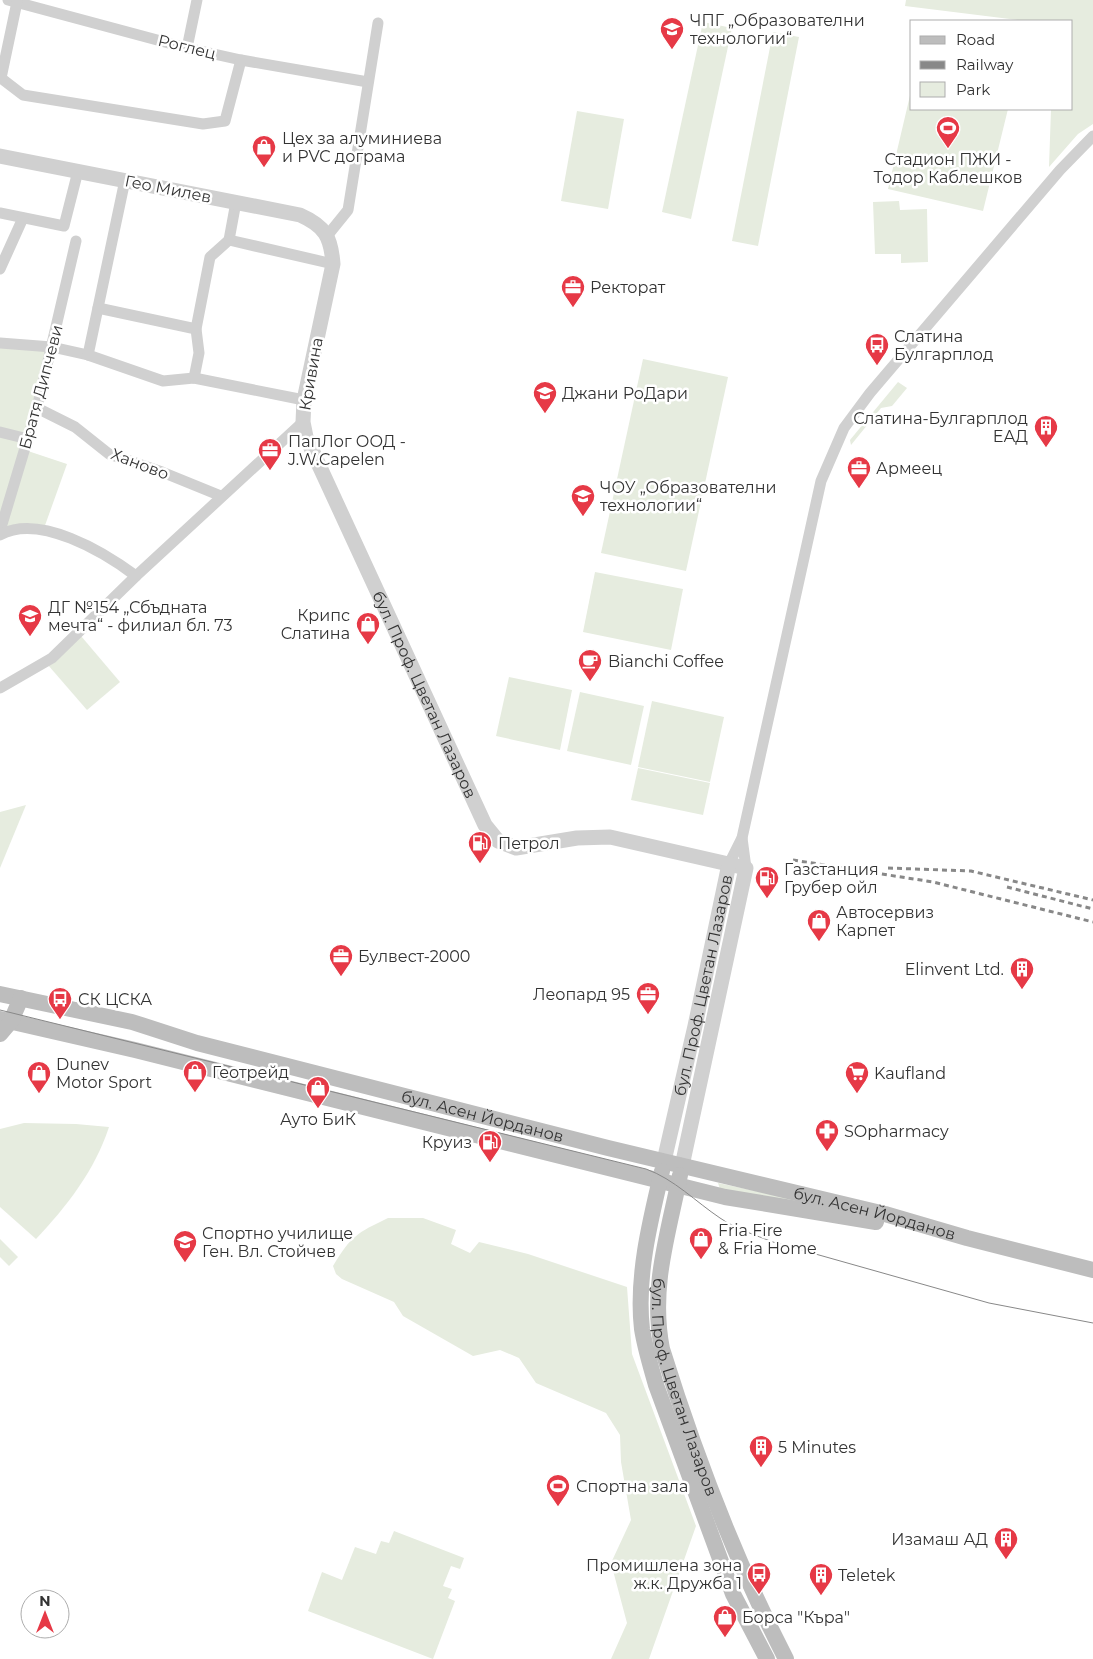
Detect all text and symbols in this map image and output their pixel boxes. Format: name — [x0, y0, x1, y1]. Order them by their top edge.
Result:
place label: ЧПГ „Образователни технологии“ — [690, 11, 865, 48]
school or university icon: ЧПГ „Образователни технологии“ — [659, 16, 685, 50]
legend — [910, 20, 1073, 110]
text: Road — [956, 30, 995, 49]
street label: Роглец — [156, 31, 218, 63]
text: Railway — [956, 55, 1014, 74]
text: Park — [956, 80, 990, 99]
sports icon: Стадион ПЖИ - Тодор Каблешков — [935, 115, 961, 149]
place label: Цех за алуминиева и PVC дограма — [282, 129, 442, 166]
shop icon: Цех за алуминиева и PVC дограма — [251, 134, 277, 168]
place label: Стадион ПЖИ - Тодор Каблешков — [874, 150, 1023, 187]
street label: Гео Милев — [123, 171, 213, 207]
office icon: Ректорат — [560, 274, 586, 308]
place label: Ректорат — [590, 278, 666, 297]
street label: Братя Дипчеви — [15, 323, 67, 451]
place label: Слатина Булгарплод — [894, 327, 993, 364]
bus stop icon: Слатина Булгарплод — [864, 332, 890, 366]
street label: Кривина — [295, 336, 327, 412]
school or university icon: Джани РоДари — [532, 380, 558, 414]
place label: Джани РоДари — [562, 384, 688, 403]
place label: Слатина-Булгарплод ЕАД — [853, 409, 1028, 446]
building icon: Слатина-Булгарплод ЕАД — [1033, 414, 1059, 448]
place label: ПапЛог ООД - J.W.Capelen — [287, 432, 406, 469]
office icon: ПапЛог ООД - J.W.Capelen — [257, 437, 283, 471]
street label: Ханово — [108, 444, 172, 484]
office icon: Армеец — [846, 455, 872, 489]
place label: Армеец — [876, 459, 942, 478]
place label: ЧОУ „Образователни технологии“ — [600, 478, 777, 515]
school or university icon: ЧОУ „Образователни технологии“ — [570, 483, 596, 517]
street label: бул. Проф. Цветан Лазаров — [369, 588, 481, 801]
place label: ДГ №154 „Сбъдната мечта“ - филиал бл. 73 — [48, 598, 232, 635]
school or university icon: ДГ №154 „Сбъдната мечта“ - филиал бл. 73 — [17, 603, 43, 637]
place label: Крипс Слатина — [281, 606, 350, 643]
shop icon: Крипс Слатина — [355, 611, 381, 645]
cafe icon: Bianchi Coffee — [577, 648, 603, 682]
place label: Bianchi Coffee — [608, 652, 724, 671]
fuel station icon: Петрол — [467, 830, 493, 864]
place label: Петрол — [498, 834, 560, 853]
place label: Газстанция Грубер ойл — [784, 860, 879, 897]
fuel station icon: Газстанция Грубер ойл — [754, 865, 780, 899]
street label: бул. Проф. Цветан Лазаров — [670, 873, 736, 1098]
place label: Автосервиз Карпет — [836, 903, 934, 940]
shop icon: Автосервиз Карпет — [806, 908, 832, 942]
office icon: Булвест-2000 — [328, 943, 354, 977]
place label: Булвест-2000 — [358, 947, 470, 966]
building icon: Elinvent Ltd. — [1009, 956, 1035, 990]
place label: Elinvent Ltd. — [905, 960, 1004, 979]
office icon: Леопард 95 — [635, 981, 661, 1015]
place label: Леопард 95 — [533, 985, 630, 1004]
bus stop icon: СК ЦСКА — [47, 986, 73, 1020]
place label: СК ЦСКА — [78, 990, 152, 1009]
place label: Dunev Motor Sport — [56, 1055, 153, 1092]
shop icon: Геотрейд — [182, 1059, 208, 1093]
shop icon: Dunev Motor Sport — [26, 1060, 52, 1094]
supermarket icon: Kaufland — [844, 1060, 870, 1094]
place label: Геотрейд — [212, 1063, 289, 1082]
place label: Kaufland — [874, 1064, 946, 1083]
shop icon: Ауто БиК — [305, 1075, 331, 1109]
street label: бул. Асен Йорданов — [399, 1086, 566, 1146]
place label: Ауто БиК — [280, 1110, 356, 1129]
pharmacy icon: SOpharmacy — [814, 1118, 840, 1152]
place label: SOpharmacy — [844, 1122, 949, 1141]
fuel station icon: Круиз — [477, 1129, 503, 1163]
place label: Круиз — [422, 1133, 472, 1152]
street label: бул. Асен Йорданов — [792, 1183, 958, 1244]
place label: Fria Fire & Fria Home — [718, 1221, 817, 1258]
place label: Спортно училище Ген. Вл. Стойчев — [202, 1224, 353, 1261]
shop icon: Fria Fire & Fria Home — [688, 1226, 714, 1260]
school or university icon: Спортно училище Ген. Вл. Стойчев — [172, 1229, 198, 1263]
street label: бул. Проф. Цветан Лазаров — [648, 1277, 722, 1499]
building icon: 5 Minutes — [748, 1434, 774, 1468]
place label: 5 Minutes — [778, 1438, 856, 1457]
sports icon: Спортна зала — [545, 1473, 571, 1507]
place label: Спортна зала — [576, 1477, 688, 1496]
building icon: Изамаш АД — [993, 1526, 1019, 1560]
place label: Изамаш АД — [891, 1530, 988, 1549]
place label: Промишлена зона ж.к. Дружба 1 — [586, 1556, 742, 1593]
bus stop icon: Промишлена зона ж.к. Дружба 1 — [746, 1561, 772, 1595]
building icon: Teletek — [808, 1562, 834, 1596]
place label: Teletek — [838, 1566, 896, 1585]
north arrow — [20, 1589, 70, 1639]
text: N — [39, 1592, 51, 1610]
shop icon: Борса "Къра" — [712, 1604, 738, 1638]
place label: Борса "Къра" — [742, 1608, 850, 1627]

